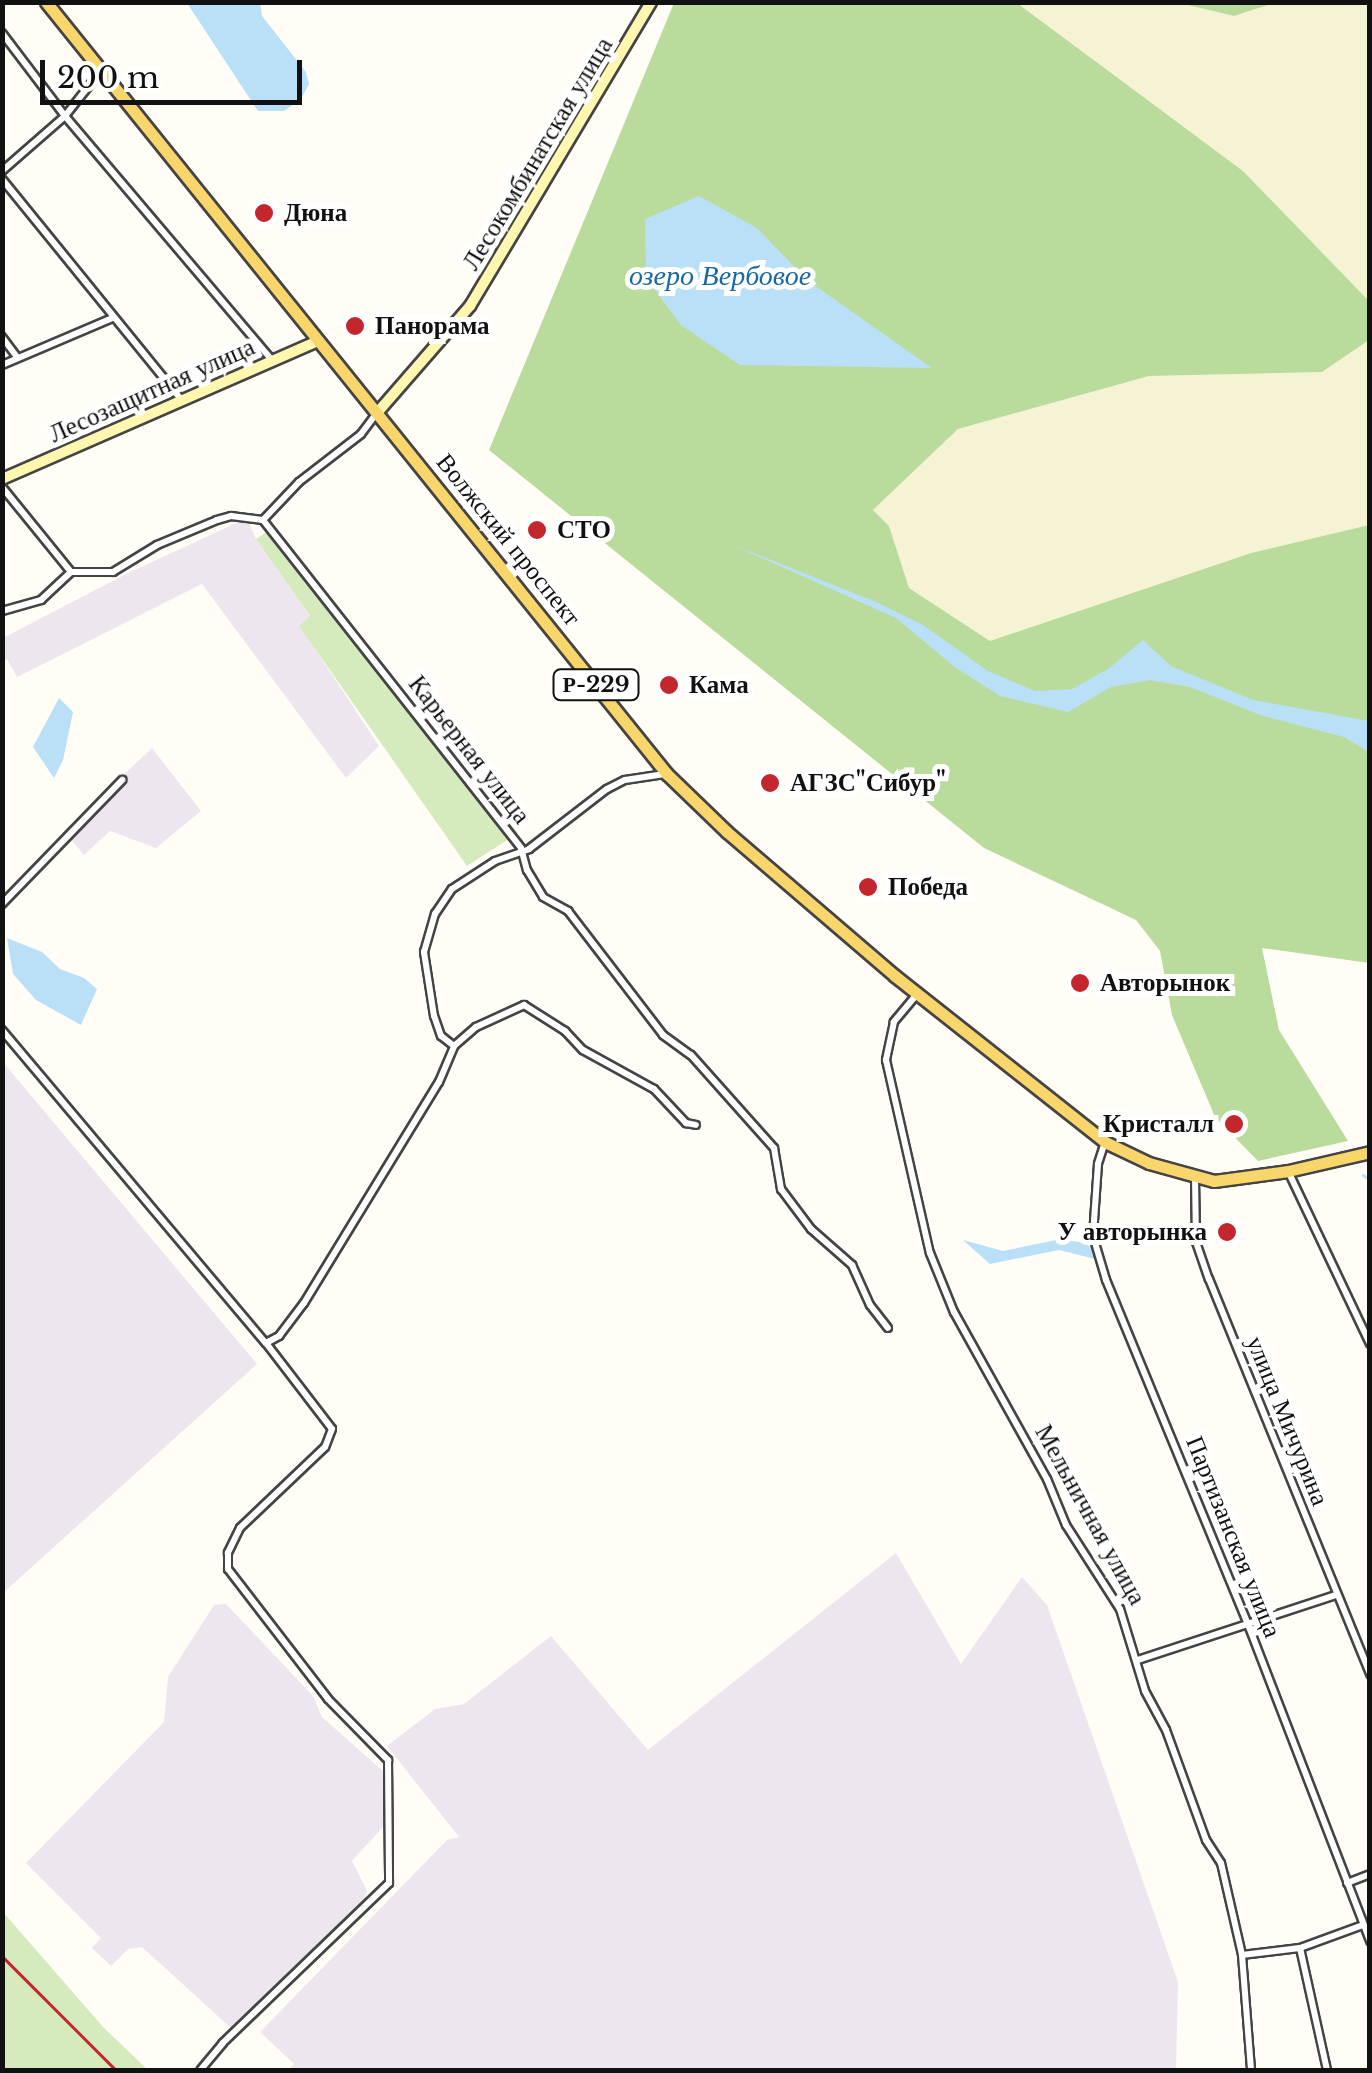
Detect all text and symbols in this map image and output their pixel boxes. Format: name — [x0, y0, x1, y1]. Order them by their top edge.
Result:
street label: Лесокомбинатская улица — [457, 32, 619, 276]
scale bar — [45, 40, 308, 102]
text: 200 m — [57, 59, 159, 96]
place label: Дюна — [284, 198, 347, 228]
marker: Дюна — [253, 202, 275, 224]
water label: озеро Вербовое — [629, 259, 811, 293]
place label: Панорама — [375, 311, 490, 341]
marker: Панорама — [344, 315, 366, 337]
street label: Лесозащитная улица — [45, 332, 259, 450]
street label: Волжский проспект — [429, 448, 587, 632]
place label: СТО — [557, 515, 611, 545]
marker: СТО — [526, 519, 548, 541]
road number: Р-229 — [551, 668, 641, 702]
street label: Карьерная улица — [402, 670, 536, 830]
place label: Кама — [689, 670, 749, 700]
marker: Кама — [658, 674, 680, 696]
place label: АГЗС"Сибур" — [790, 768, 946, 798]
marker: АГЗС"Сибур" — [759, 772, 781, 794]
place label: Победа — [888, 872, 968, 902]
marker: Победа — [857, 876, 879, 898]
place label: Авторынок — [1100, 968, 1230, 998]
marker: Авторынок — [1069, 972, 1091, 994]
place label: Кристалл — [1103, 1109, 1214, 1139]
marker: Кристалл — [1223, 1113, 1245, 1135]
place label: У авторынка — [1058, 1217, 1207, 1247]
marker: У авторынка — [1216, 1221, 1238, 1243]
street label: улица Мичурина — [1239, 1332, 1335, 1510]
street label: Мельничная улица — [1028, 1420, 1152, 1610]
street label: Партизанская улица — [1179, 1432, 1287, 1642]

